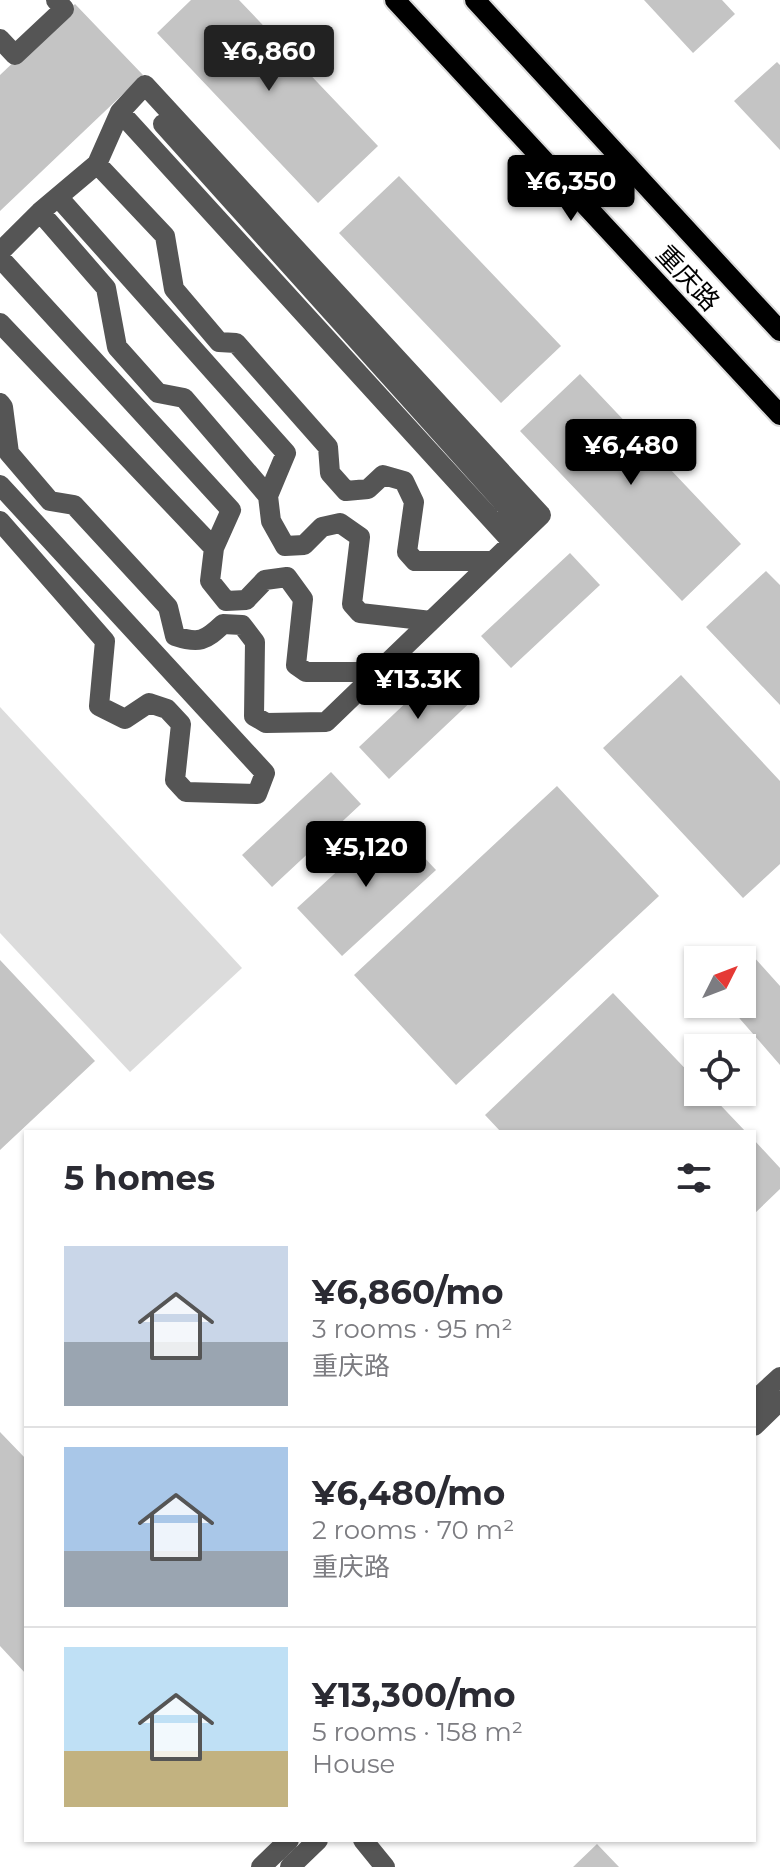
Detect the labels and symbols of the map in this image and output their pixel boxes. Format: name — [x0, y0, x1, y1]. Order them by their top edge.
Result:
pin: ¥6,860 — [204, 25, 334, 93]
pin: ¥6,350 — [506, 155, 636, 223]
street label: 重庆路 — [650, 239, 726, 317]
pin: ¥6,480 — [566, 419, 696, 487]
pin: ¥13.3K — [353, 653, 483, 721]
pin: ¥5,120 — [301, 821, 431, 889]
north arrow — [684, 946, 756, 1018]

